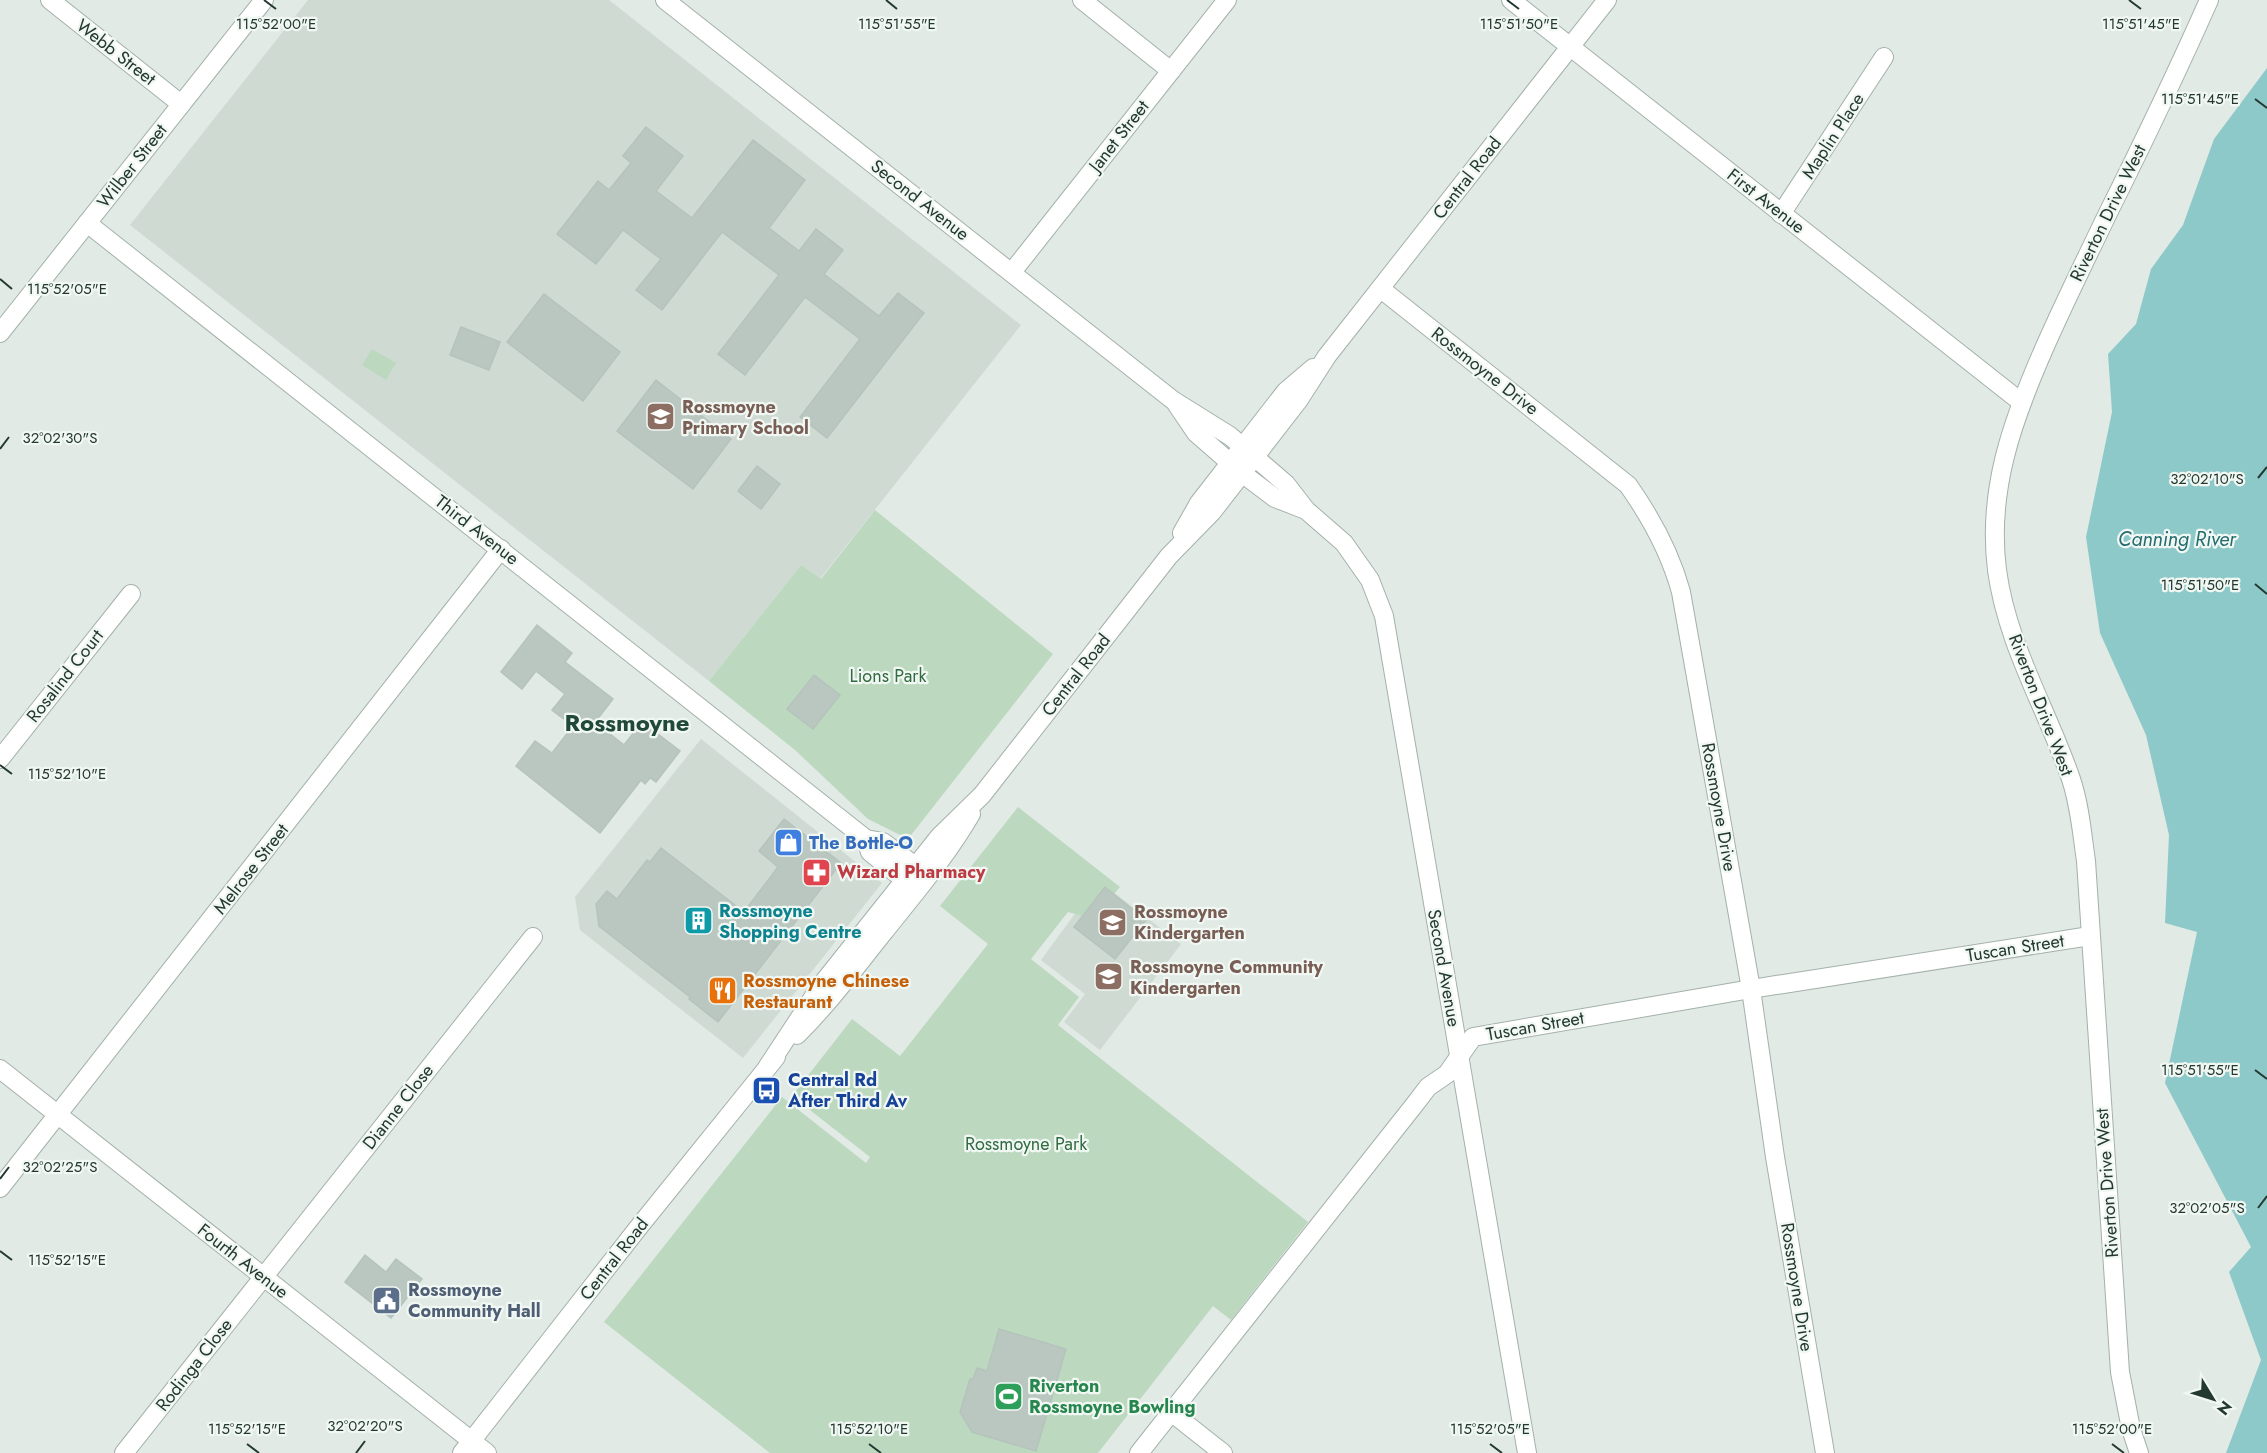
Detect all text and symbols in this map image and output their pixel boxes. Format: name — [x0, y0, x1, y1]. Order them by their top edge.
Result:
street label: Webb Street — [71, 13, 162, 92]
text: 115°52'00"E — [236, 13, 316, 35]
text: 115°51'55"E — [858, 13, 936, 35]
text: 115°51'50"E — [1480, 13, 1558, 35]
text: 115°51'45"E — [2102, 13, 2180, 35]
street label: Maplin Place — [1795, 88, 1871, 184]
text: 115°51'45"E — [2161, 88, 2239, 110]
street label: Janet Street — [1082, 94, 1156, 179]
street label: Wilber Street — [91, 118, 174, 214]
street label: Central Road — [1426, 131, 1508, 225]
street label: Riverton Drive West — [2064, 140, 2153, 286]
street label: Second Avenue — [865, 153, 975, 247]
street label: First Avenue — [1721, 162, 1811, 240]
text: 115°52'05"E — [27, 278, 107, 300]
street label: Rossmoyne Drive — [1426, 321, 1544, 421]
place label: Rossmoyne Primary School — [682, 394, 809, 441]
school or university icon: Rossmoyne Primary School — [645, 401, 677, 433]
text: 32°02'30"S — [22, 427, 98, 449]
text: 32°02'10"S — [2170, 468, 2244, 490]
street label: Third Avenue — [429, 489, 525, 571]
water label: Canning River — [2118, 525, 2237, 554]
text: 115°51'50"E — [2161, 574, 2239, 596]
street label: Rosalind Court — [20, 623, 110, 728]
street label: Central Road — [1035, 628, 1117, 722]
street label: Riverton Drive West — [2002, 631, 2080, 780]
park label: Lions Park — [850, 663, 926, 689]
district label: Rossmoyne — [564, 705, 690, 740]
street label: Rossmoyne Drive — [1695, 741, 1743, 873]
text: 115°52'10"E — [28, 763, 106, 785]
street label: Melrose Street — [207, 818, 295, 920]
shop icon: The Bottle-O — [772, 827, 804, 859]
place label: The Bottle-O — [809, 830, 913, 856]
pharmacy icon: Wizard Pharmacy — [800, 856, 832, 888]
place label: Wizard Pharmacy — [837, 859, 986, 885]
place label: Rossmoyne Shopping Centre — [719, 898, 861, 945]
place label: Rossmoyne Kindergarten — [1134, 899, 1245, 946]
building icon: Rossmoyne Shopping Centre — [682, 905, 714, 937]
school or university icon: Rossmoyne Kindergarten — [1097, 906, 1129, 938]
street label: Second Avenue — [1421, 907, 1467, 1029]
street label: Tuscan Street — [1964, 927, 2066, 969]
place label: Rossmoyne Community Kindergarten — [1130, 954, 1323, 1001]
school or university icon: Rossmoyne Community Kindergarten — [1093, 961, 1125, 993]
place label: Rossmoyne Chinese Restaurant — [743, 968, 909, 1015]
restaurant icon: Rossmoyne Chinese Restaurant — [706, 975, 738, 1007]
street label: Tuscan Street — [1484, 1005, 1587, 1047]
street label: Dianne Close — [356, 1059, 440, 1155]
text: 115°51'55"E — [2161, 1059, 2239, 1081]
place label: Central Rd After Third Av — [787, 1067, 908, 1114]
bus stop icon: Central Rd After Third Av — [751, 1074, 783, 1106]
street label: Riverton Drive West — [2089, 1107, 2125, 1258]
park label: Rossmoyne Park — [965, 1131, 1087, 1157]
text: 32°02'25"S — [23, 1156, 97, 1178]
text: 32°02'05"S — [2169, 1197, 2245, 1219]
street label: Central Road — [573, 1212, 655, 1306]
street label: Fourth Avenue — [192, 1217, 294, 1305]
street label: Rossmoyne Drive — [1774, 1221, 1820, 1353]
text: 115°52'15"E — [28, 1249, 106, 1271]
place label: Rossmoyne Community Hall — [408, 1277, 541, 1324]
public building icon: Rossmoyne Community Hall — [371, 1284, 403, 1316]
street label: Rodinga Close — [149, 1313, 239, 1417]
north arrow — [2183, 1369, 2243, 1429]
place label: Riverton Rossmoyne Bowling — [1029, 1373, 1195, 1420]
sports icon: Riverton Rossmoyne Bowling — [992, 1380, 1024, 1412]
text: N — [2211, 1396, 2237, 1420]
text: 32°02'20"S — [327, 1415, 403, 1437]
text: 115°52'15"E — [208, 1418, 286, 1440]
text: 115°52'10"E — [830, 1418, 908, 1440]
text: 115°52'05"E — [1450, 1418, 1530, 1440]
text: 115°52'00"E — [2072, 1418, 2152, 1440]

